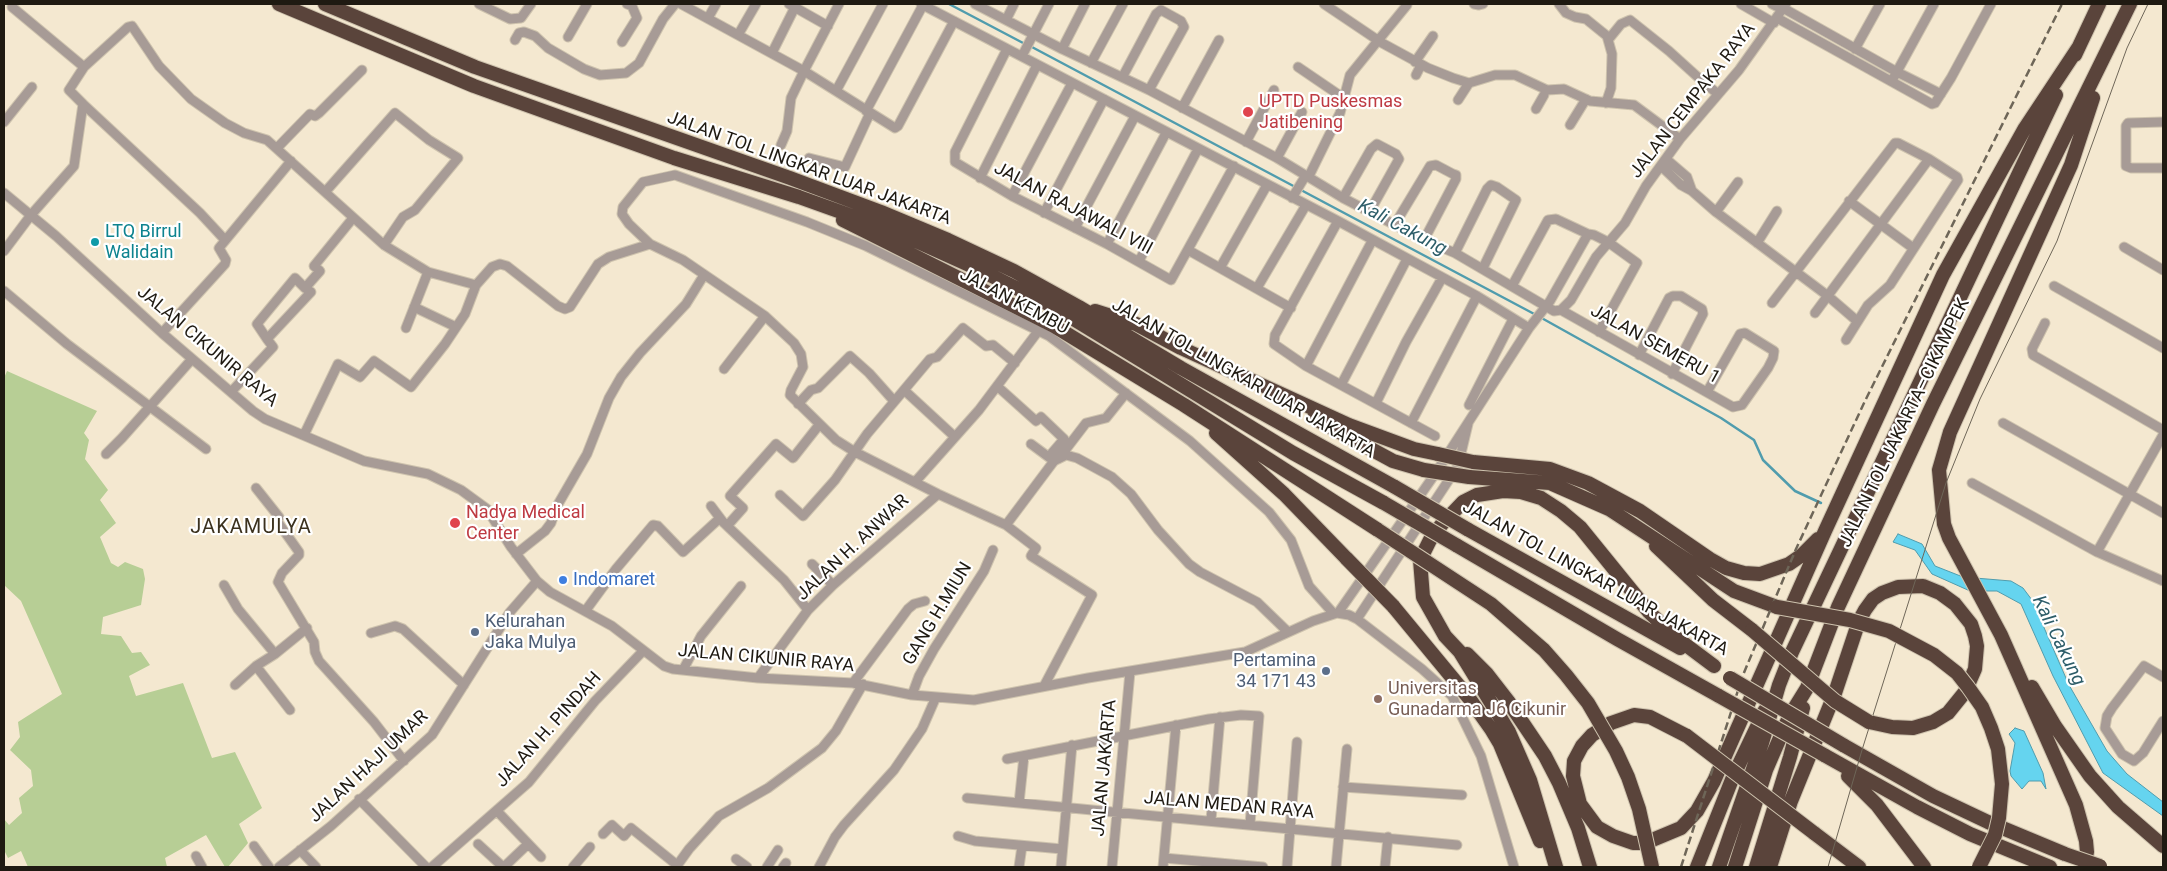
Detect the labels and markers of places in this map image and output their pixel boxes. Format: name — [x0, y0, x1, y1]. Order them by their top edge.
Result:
place label: UPTD Puskesmas Jatibening — [1259, 91, 1402, 134]
marker: UPTD Puskesmas Jatibening — [1241, 105, 1255, 119]
place label: LTQ Birrul Walidain — [105, 221, 182, 264]
marker: LTQ Birrul Walidain — [89, 236, 101, 248]
place label: Nadya Medical Center — [466, 502, 585, 544]
marker: Nadya Medical Center — [448, 516, 462, 530]
place label: Indomaret — [573, 569, 655, 591]
marker: Indomaret — [557, 574, 569, 586]
place label: Kelurahan Jaka Mulya — [485, 611, 576, 654]
marker: Kelurahan Jaka Mulya — [469, 626, 481, 638]
place label: Pertamina 34 171 43 — [1233, 650, 1316, 692]
marker: Pertamina 34 171 43 — [1320, 665, 1332, 677]
place label: Universitas Gunadarma J6 Cikunir — [1388, 678, 1566, 721]
marker: Universitas Gunadarma J6 Cikunir — [1372, 693, 1384, 705]

